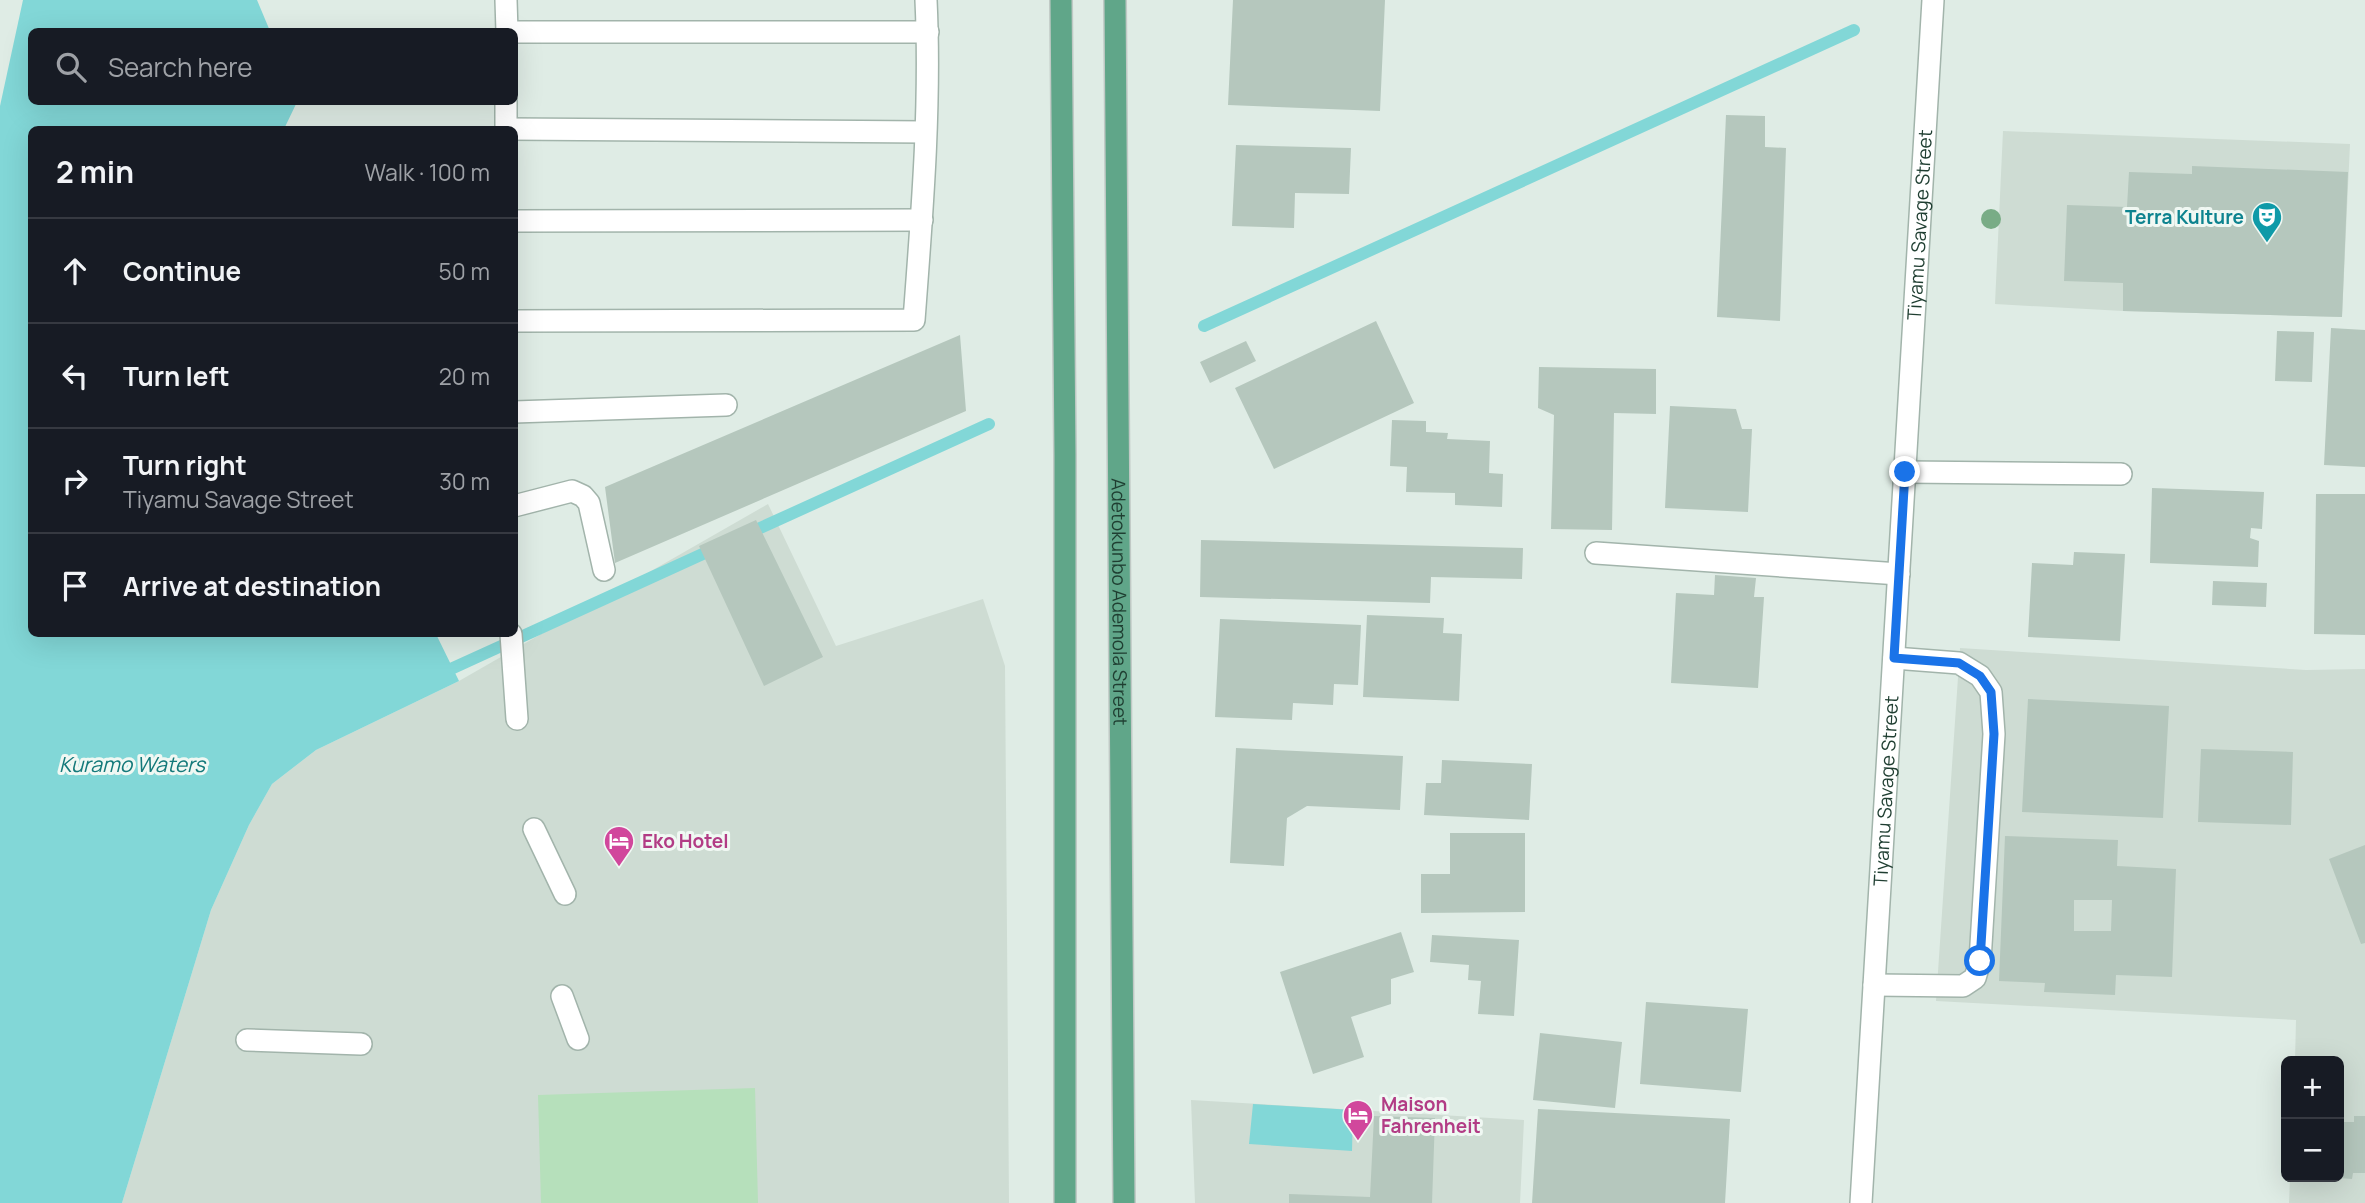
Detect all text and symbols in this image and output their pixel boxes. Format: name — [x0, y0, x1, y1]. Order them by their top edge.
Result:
search box — [28, 28, 518, 105]
icon: search — [52, 48, 90, 86]
text: Search here — [108, 49, 253, 85]
street label: Tiyamu Savage Street — [1901, 129, 1938, 321]
text: 2 min — [56, 151, 134, 192]
text: Walk · 100 m — [364, 156, 490, 188]
theatre icon: Terra Kulture — [2250, 200, 2284, 244]
place label: Terra Kulture — [2125, 204, 2244, 230]
icon: ahead — [56, 252, 94, 290]
text: Continue — [123, 253, 241, 289]
text: 50 m — [439, 255, 490, 287]
icon: left — [56, 357, 94, 395]
text: Turn left — [123, 358, 230, 394]
text: 20 m — [439, 360, 490, 392]
text: Turn right — [123, 447, 247, 483]
route end — [1889, 456, 1920, 487]
icon: right — [56, 462, 94, 500]
text: 30 m — [439, 465, 490, 497]
street label: Adetokunbo Ademola Street — [1106, 478, 1133, 726]
text: Tiyamu Savage Street — [123, 483, 354, 515]
icon: arrive — [56, 567, 94, 605]
text: Arrive at destination — [123, 568, 381, 604]
street label: Tiyamu Savage Street — [1867, 695, 1904, 887]
water label: Kuramo Waters — [59, 750, 207, 778]
hotel icon: Eko Hotel — [602, 824, 636, 868]
place label: Eko Hotel — [642, 828, 729, 854]
route start — [1964, 945, 1995, 976]
map controls — [2281, 1056, 2344, 1182]
button: + — [2281, 1056, 2344, 1119]
place label: Maison Fahrenheit — [1381, 1091, 1481, 1139]
hotel icon: Maison Fahrenheit — [1341, 1098, 1375, 1142]
button: − — [2281, 1119, 2344, 1182]

